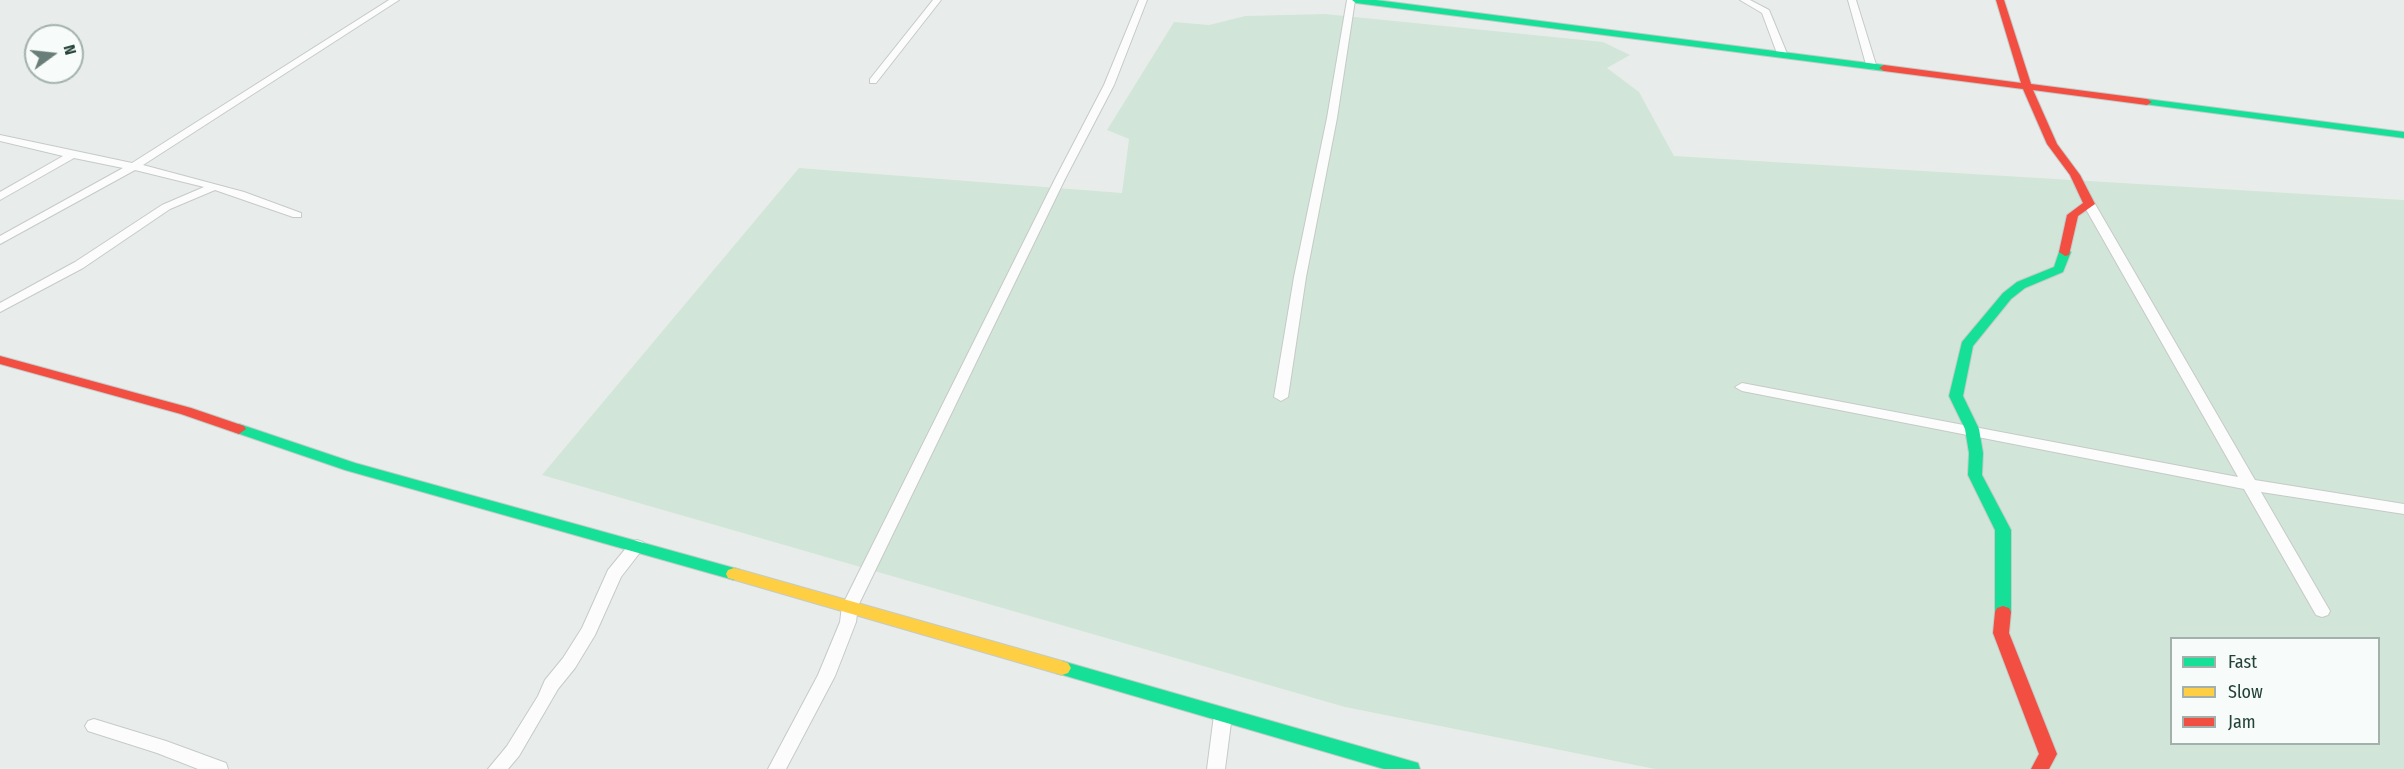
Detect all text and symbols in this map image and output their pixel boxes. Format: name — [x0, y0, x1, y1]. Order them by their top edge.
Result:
north arrow — [24, 24, 84, 84]
text: N — [60, 43, 80, 57]
legend — [2170, 637, 2380, 745]
text: Fast — [2228, 651, 2257, 673]
text: Slow — [2228, 681, 2263, 703]
text: Jam — [2228, 711, 2256, 733]

